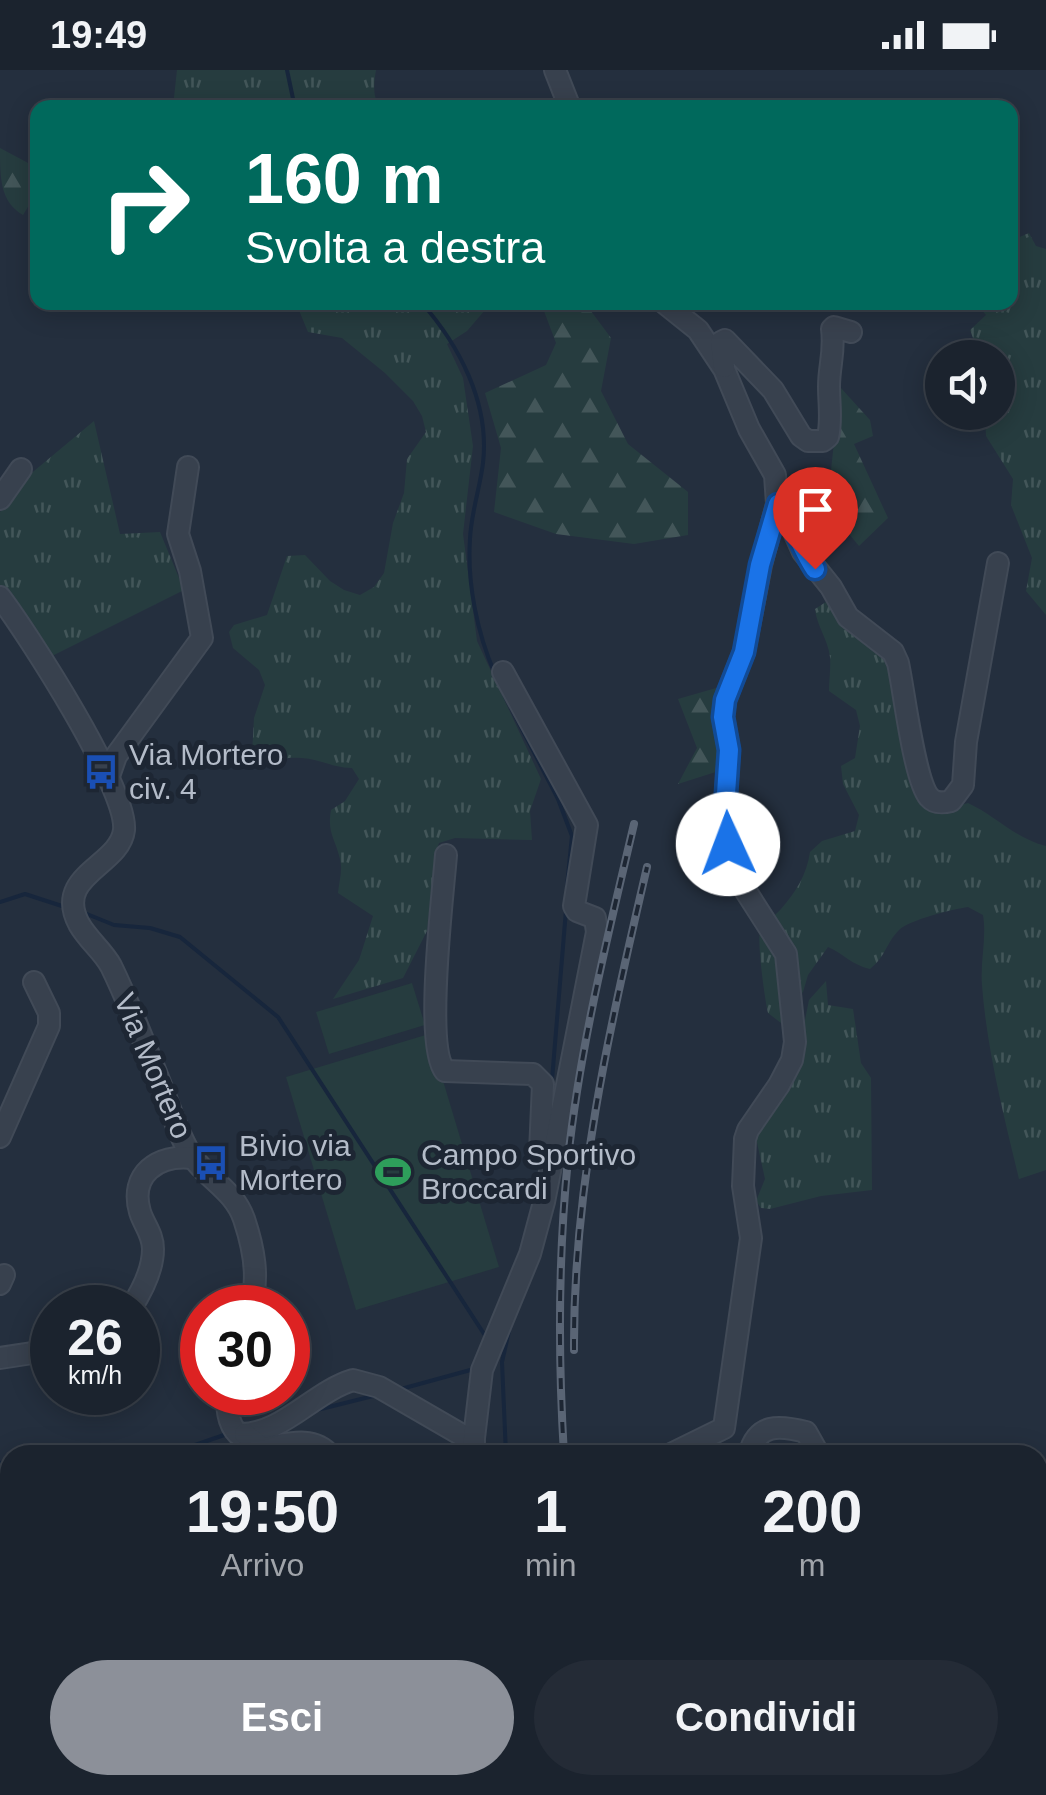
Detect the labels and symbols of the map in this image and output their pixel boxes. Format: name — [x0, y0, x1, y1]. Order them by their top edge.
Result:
pin — [773, 467, 858, 570]
place label: Via Mortero civ. 4 — [129, 738, 284, 805]
bus stop icon: Via Mortero civ. 4 — [82, 753, 120, 791]
position arrow — [676, 792, 780, 896]
street label: Via Mortero — [108, 988, 199, 1143]
place label: Bivio via Mortero — [239, 1129, 351, 1196]
place label: Campo Sportivo Broccardi — [421, 1138, 636, 1205]
bus stop icon: Bivio via Mortero — [192, 1144, 230, 1182]
sports icon: Campo Sportivo Broccardi — [374, 1153, 412, 1191]
speed limit sign: 30 — [180, 1285, 310, 1415]

